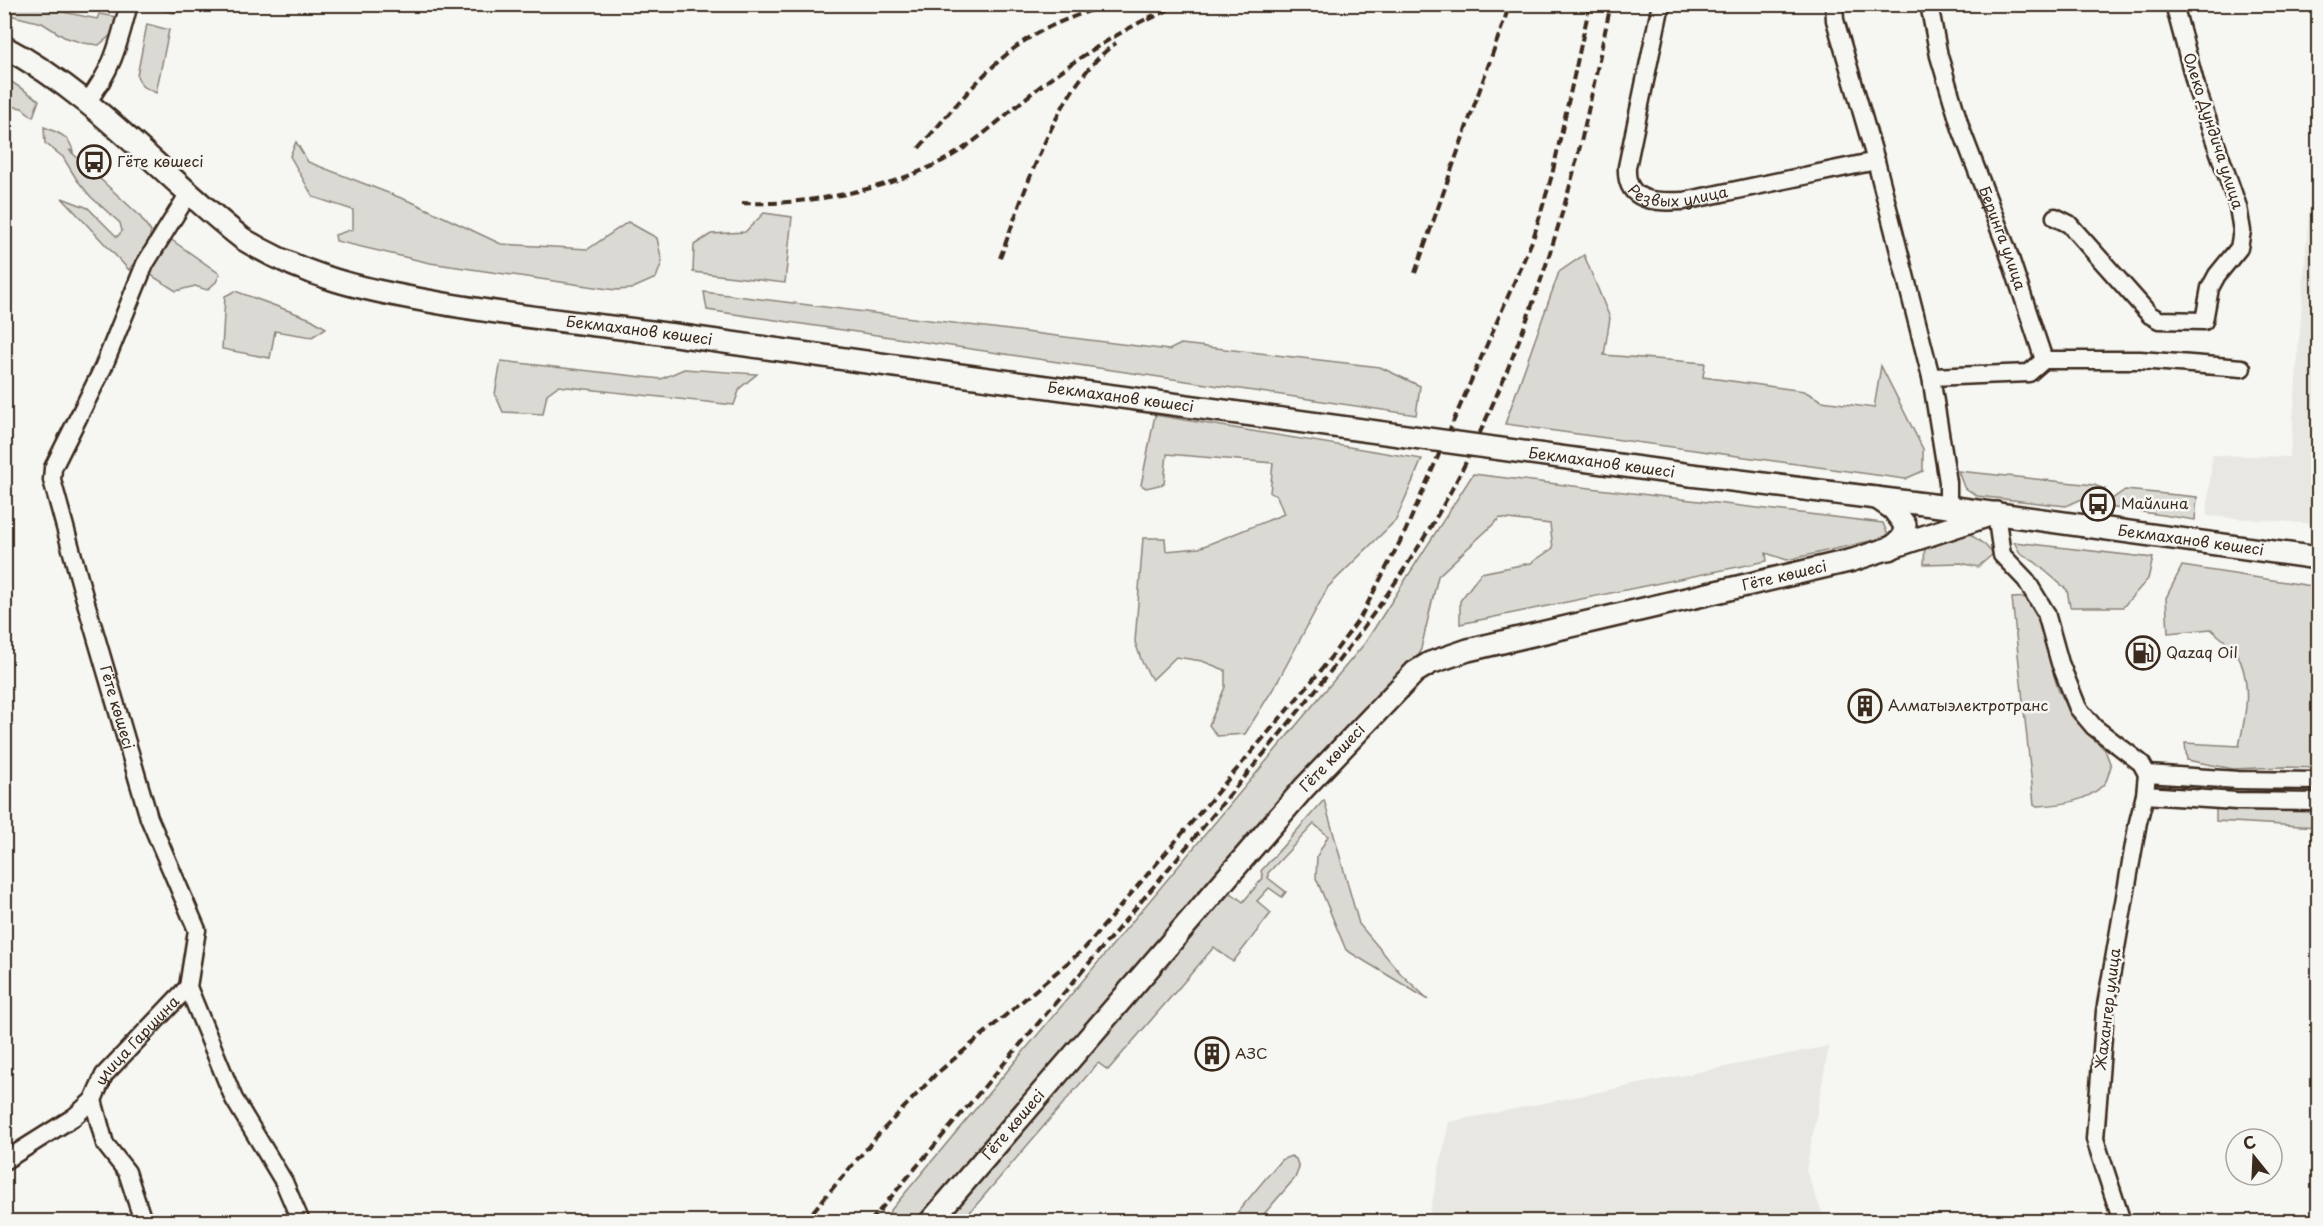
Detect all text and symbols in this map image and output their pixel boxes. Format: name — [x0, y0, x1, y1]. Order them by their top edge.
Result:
street label: Олеко Дундича улица — [2178, 49, 2251, 212]
bus stop icon: Гёте көшесі — [76, 144, 112, 180]
place label: Гёте көшесі — [117, 149, 204, 172]
street label: Резвых улица — [1623, 179, 1730, 211]
street label: Беринга улица — [1974, 183, 2033, 293]
street label: Бекмаханов көшесі — [565, 309, 714, 350]
street label: Бекмаханов көшесі — [1046, 375, 1195, 417]
street label: Бекмаханов көшесі — [1527, 440, 1676, 483]
bus stop icon: Майлина — [2080, 486, 2116, 522]
place label: Майлина — [2121, 491, 2189, 514]
street label: Бекмаханов көшесі — [2116, 518, 2266, 560]
street label: Гёте көшесі — [1739, 554, 1829, 596]
fuel station icon: Qazaq Oil — [2125, 635, 2161, 671]
place label: Qazaq Oil — [2166, 640, 2238, 663]
street label: Гёте көшесі — [95, 662, 141, 752]
building icon: Алматыэлектротранс — [1847, 688, 1883, 724]
place label: Алматыэлектротранс — [1888, 693, 2049, 716]
street label: Гёте көшесі — [1293, 718, 1370, 797]
street label: Жахангер улица — [2088, 946, 2125, 1071]
street label: улица Гаршина — [88, 989, 184, 1088]
building icon: АЗС — [1194, 1036, 1230, 1072]
place label: АЗС — [1235, 1041, 1268, 1064]
street label: Гёте көшесі — [975, 1084, 1049, 1164]
north arrow — [2224, 1127, 2284, 1187]
text: С — [2240, 1129, 2258, 1155]

